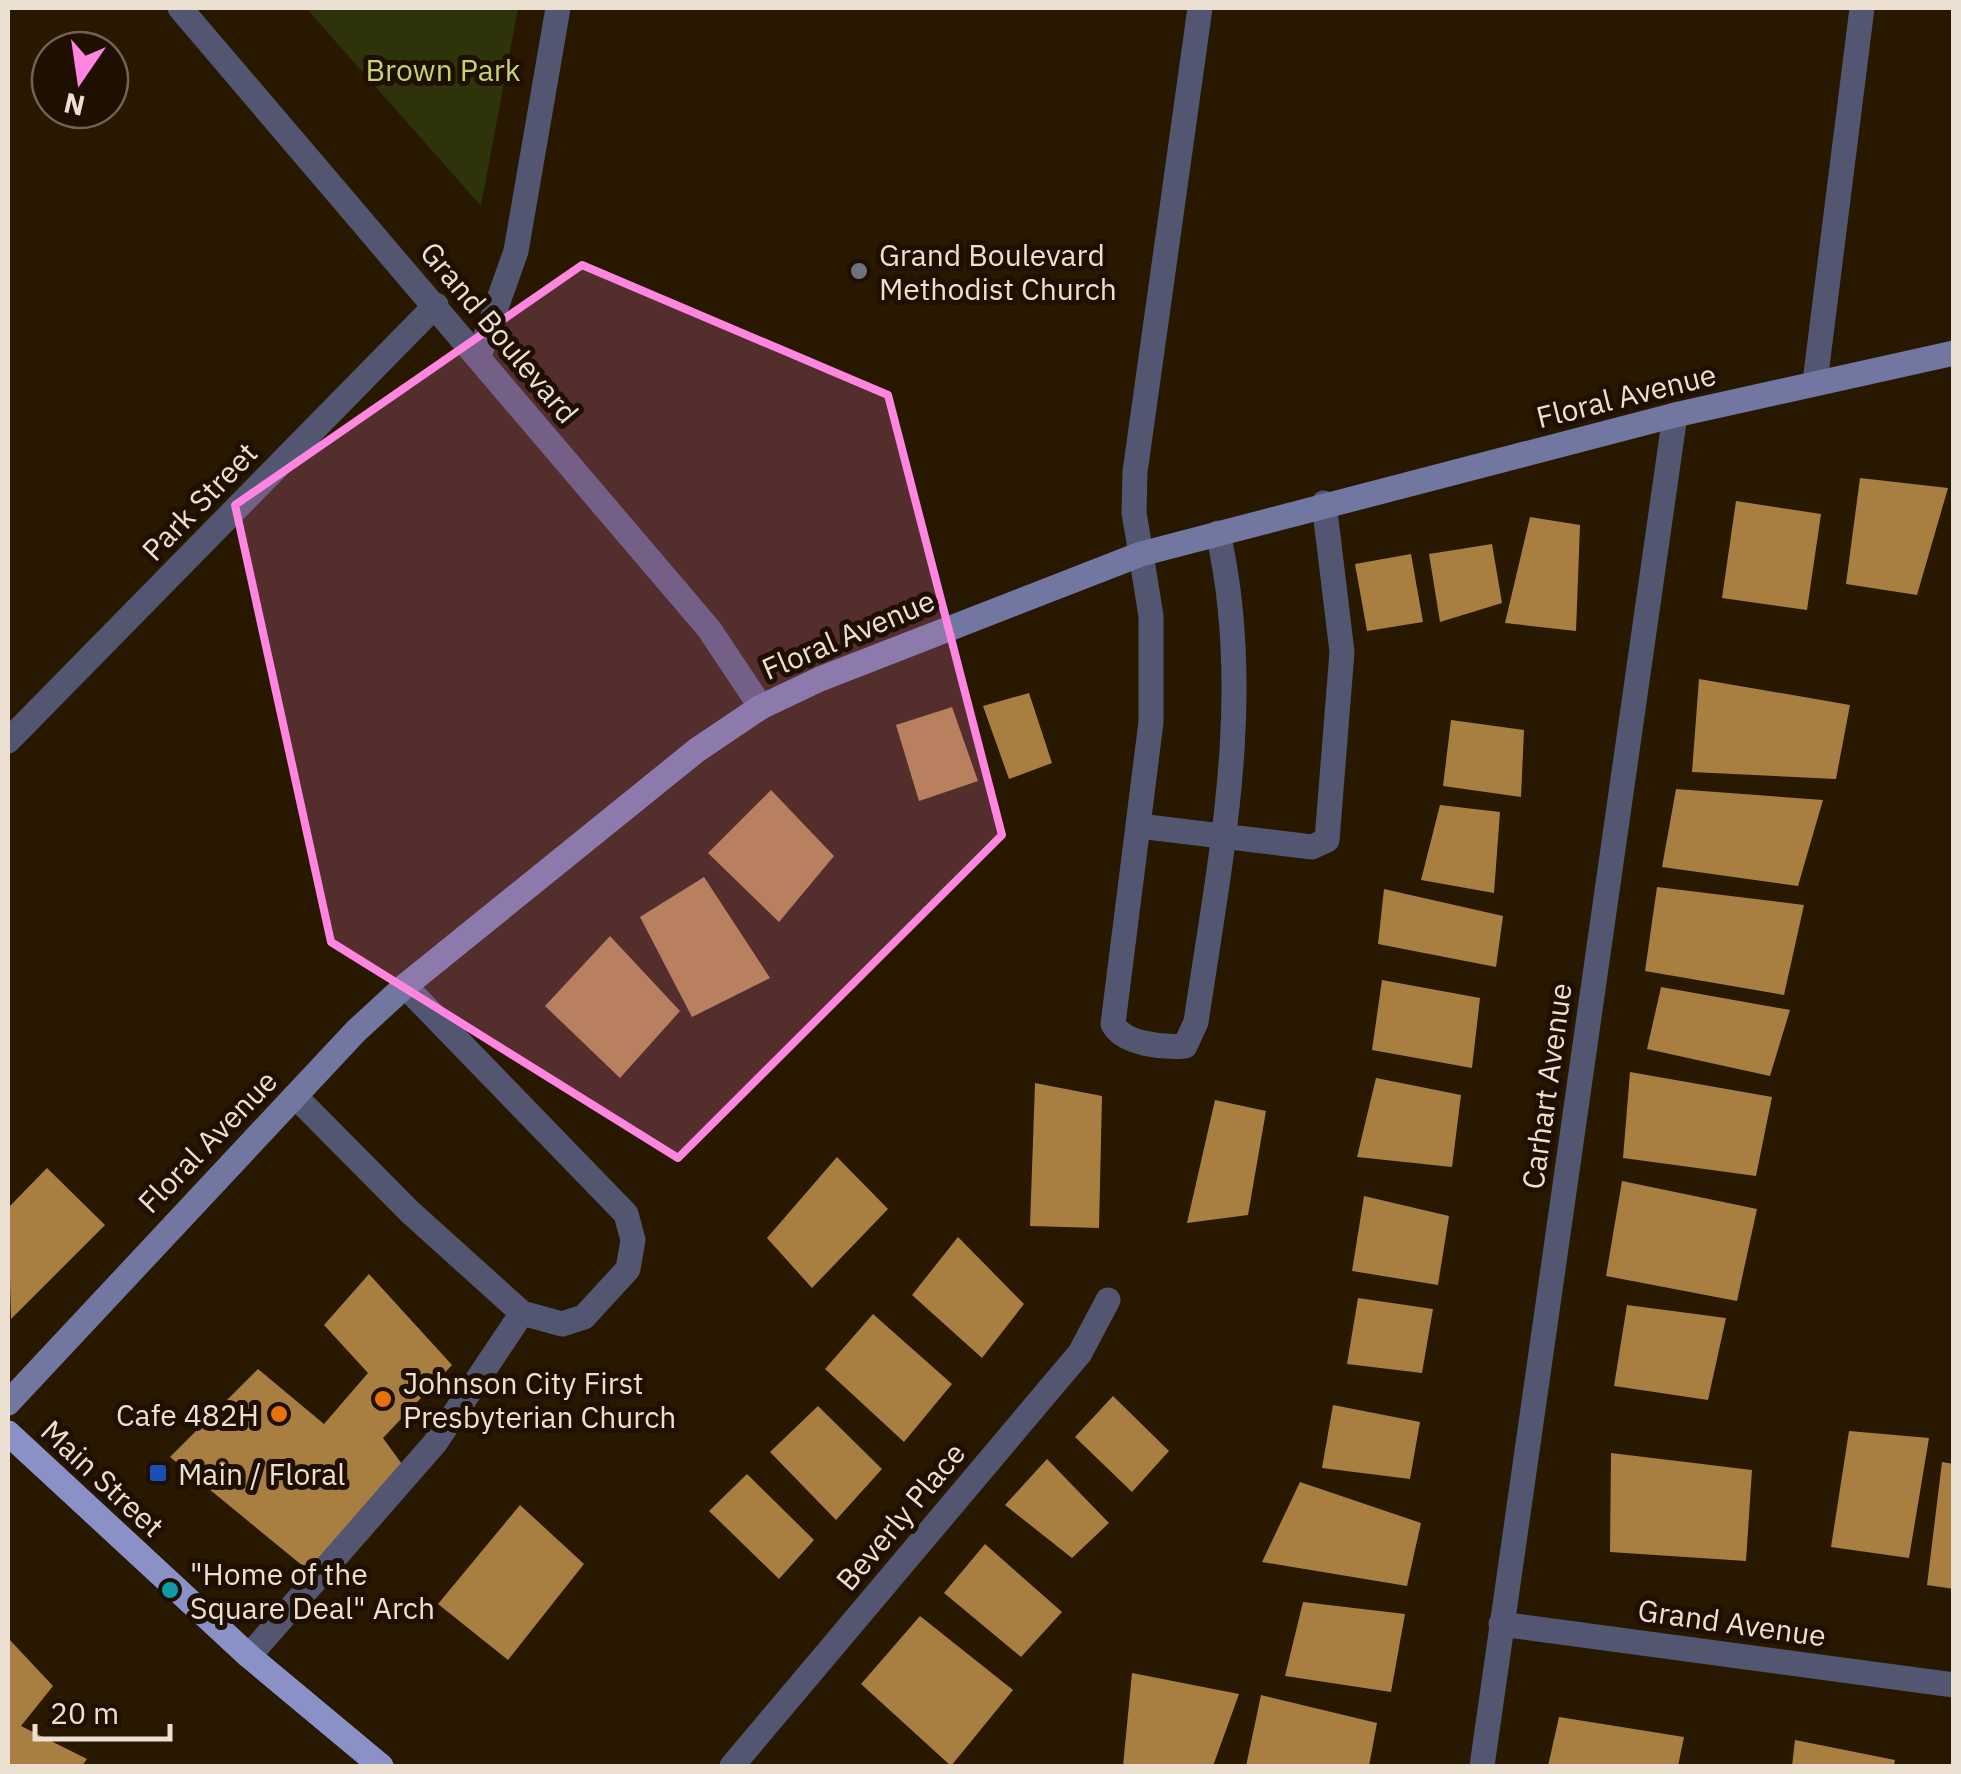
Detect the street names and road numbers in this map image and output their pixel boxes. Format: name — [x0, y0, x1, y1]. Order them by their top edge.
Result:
street label: Grand Boulevard — [412, 233, 588, 431]
street label: Floral Avenue — [1532, 354, 1720, 436]
street label: Park Street — [133, 433, 265, 569]
street label: Floral Avenue — [756, 580, 940, 688]
street label: Carhart Avenue — [1512, 980, 1580, 1192]
street label: Floral Avenue — [129, 1061, 285, 1221]
street label: Main Street — [33, 1411, 173, 1545]
street label: Beverly Place — [827, 1434, 973, 1598]
street label: Grand Avenue — [1635, 1590, 1829, 1654]

